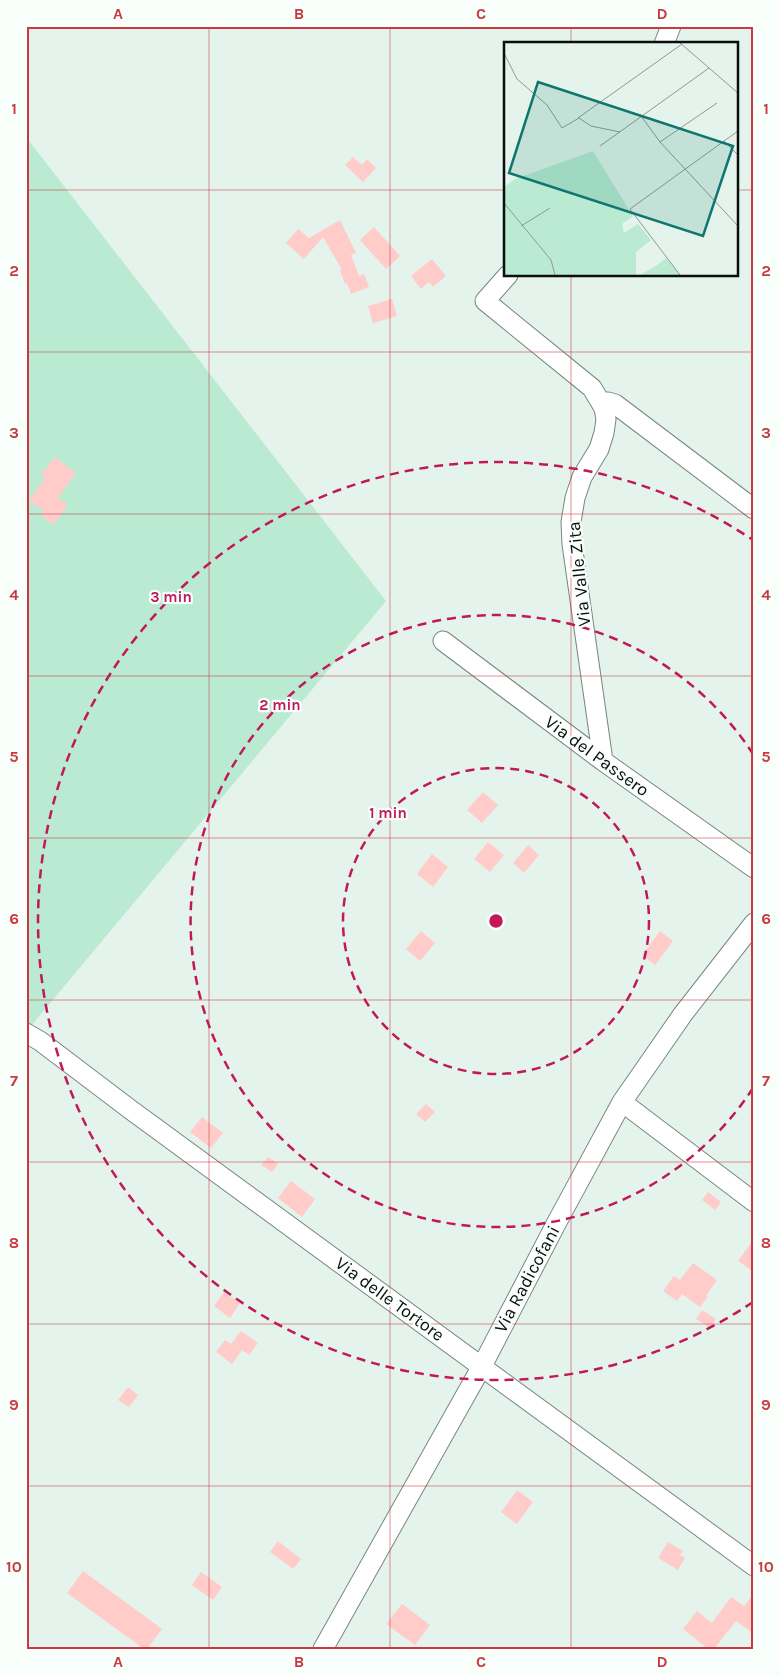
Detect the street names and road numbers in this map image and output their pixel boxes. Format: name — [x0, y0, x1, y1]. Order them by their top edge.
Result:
street label: Via Valle Zita — [563, 520, 595, 628]
street label: Via del Passero — [541, 711, 653, 801]
street label: Via Radicofani — [490, 1222, 564, 1336]
street label: Via delle Tortore — [331, 1252, 449, 1346]

